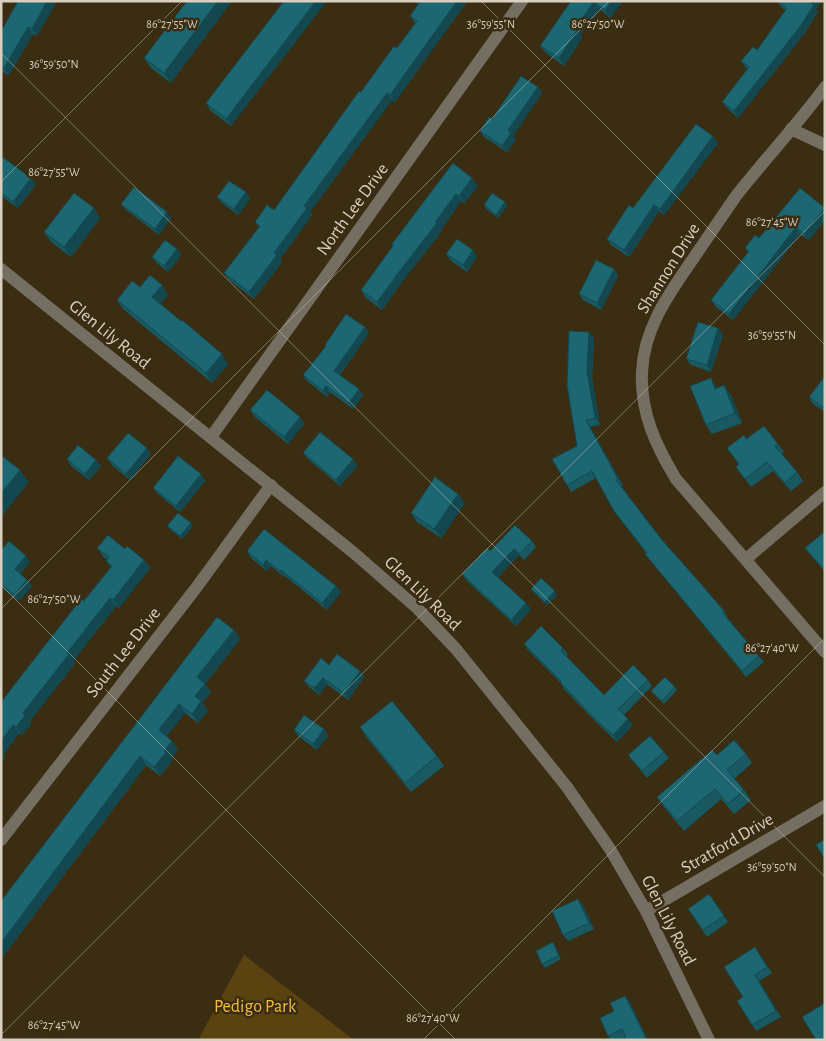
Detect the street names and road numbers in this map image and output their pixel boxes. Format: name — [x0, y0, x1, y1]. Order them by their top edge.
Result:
street label: North Lee Drive — [314, 160, 392, 259]
street label: Shannon Drive — [634, 220, 704, 317]
street label: Glen Lily Road — [65, 297, 153, 373]
street label: Glen Lily Road — [381, 553, 464, 634]
street label: South Lee Drive — [83, 604, 164, 701]
street label: Stratford Drive — [678, 810, 777, 877]
street label: Glen Lily Road — [638, 873, 698, 968]

